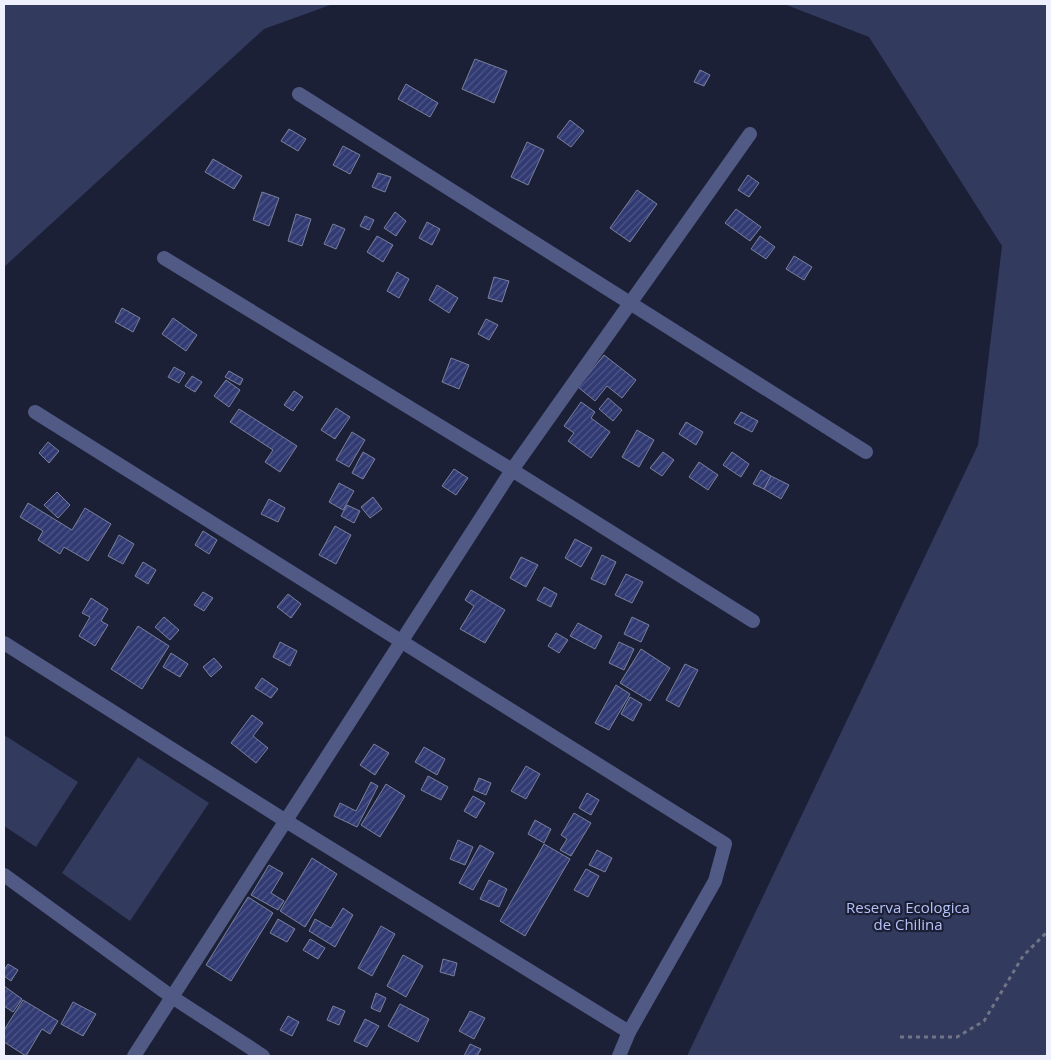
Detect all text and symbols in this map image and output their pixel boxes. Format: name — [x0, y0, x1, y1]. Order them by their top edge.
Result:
park label: Reserva Ecologica de Chilina — [846, 897, 970, 934]

